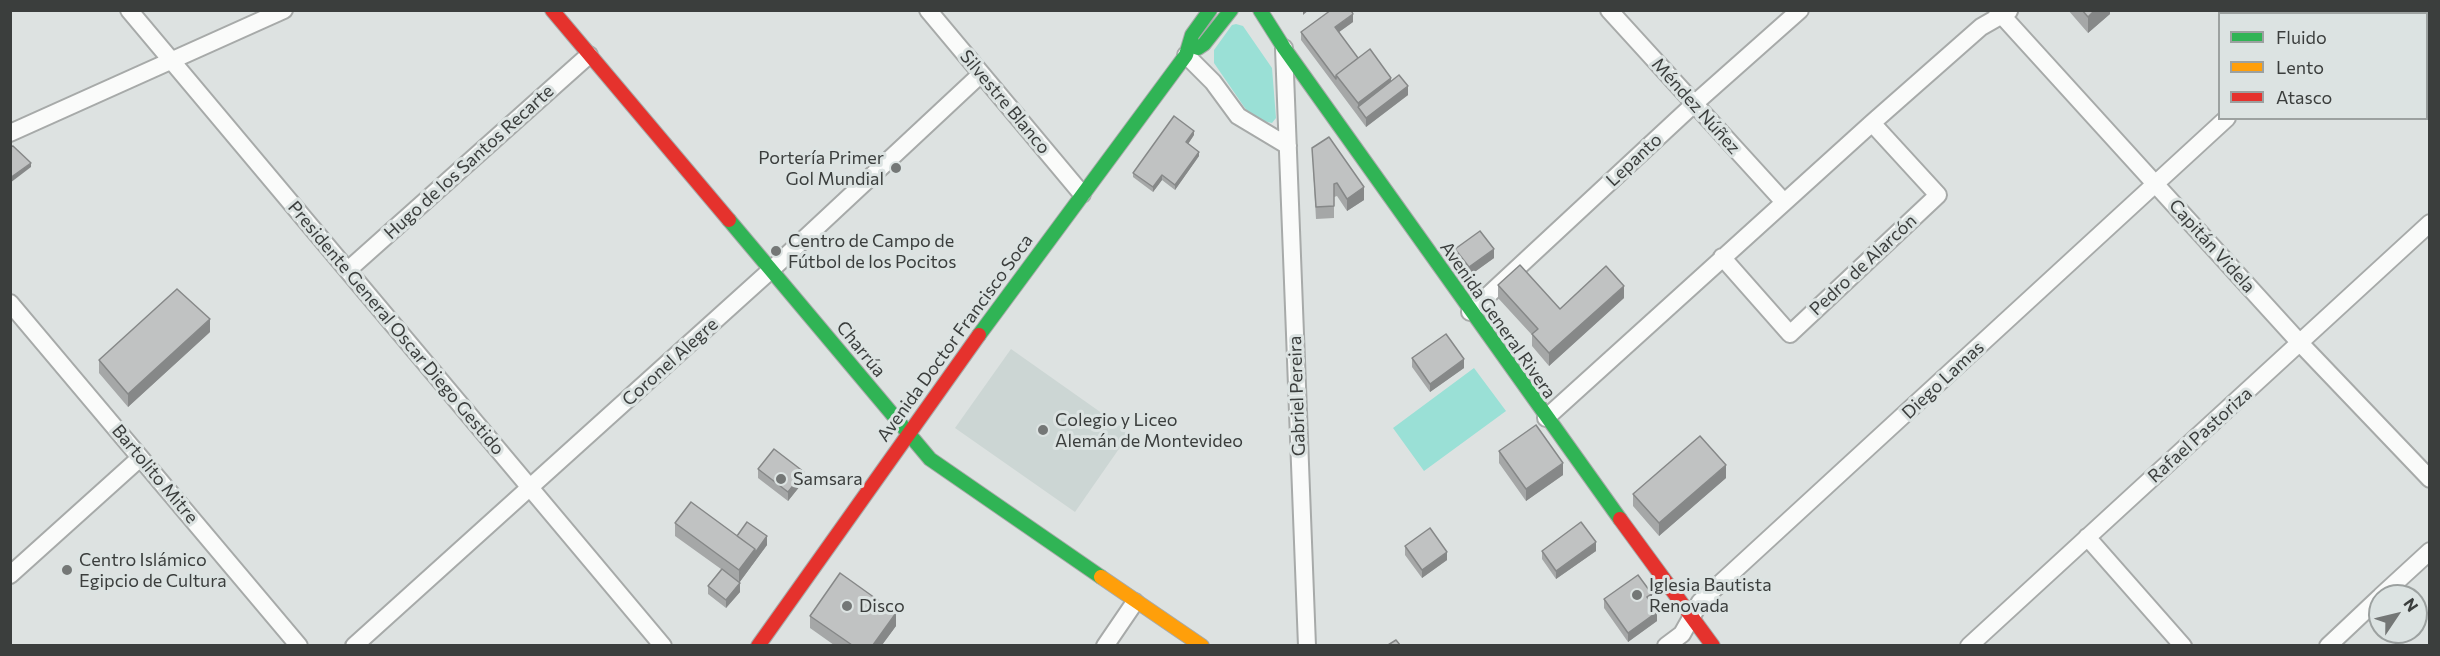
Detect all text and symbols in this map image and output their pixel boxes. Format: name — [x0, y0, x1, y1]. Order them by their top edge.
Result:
legend — [2218, 12, 2428, 120]
text: Fluido — [2276, 26, 2327, 48]
street label: Silvestre Blanco — [955, 46, 1055, 158]
street label: Méndez Núñez — [1647, 54, 1745, 158]
text: Lento — [2276, 56, 2324, 78]
street label: Hugo de los Santos Recarte — [380, 80, 558, 244]
text: Atasco — [2276, 86, 2332, 108]
street label: Lepanto — [1602, 129, 1666, 191]
place label: Portería Primer Gol Mundial — [758, 147, 884, 190]
marker: Portería Primer Gol Mundial — [889, 161, 903, 175]
street label: Capitán Videla — [2164, 195, 2260, 297]
street label: Presidente General Oscar Diego Gestido — [283, 197, 509, 459]
street label: Pedro de Alarcón — [1805, 210, 1921, 320]
place label: Centro de Campo de Fútbol de los Pocitos — [788, 230, 956, 272]
street label: Avenida Doctor Francisco Soca — [872, 230, 1038, 446]
street label: Avenida General Rivera — [1436, 237, 1560, 403]
marker: Centro de Campo de Fútbol de los Pocitos — [769, 244, 783, 258]
street label: Coronel Alegre — [618, 313, 722, 411]
street label: Charrúa — [832, 317, 890, 381]
street label: Gabriel Pereira — [1284, 335, 1310, 457]
street label: Diego Lamas — [1898, 337, 1988, 423]
street label: Rafael Pastoriza — [2144, 383, 2256, 487]
place label: Colegio y Liceo Alemán de Montevideo — [1055, 409, 1243, 452]
street label: Bartolito Mitre — [107, 420, 203, 528]
marker: Colegio y Liceo Alemán de Montevideo — [1036, 423, 1050, 437]
place label: Samsara — [793, 468, 863, 490]
marker: Samsara — [774, 472, 788, 486]
place label: Centro Islámico Egipcio de Cultura — [79, 549, 227, 592]
marker: Centro Islámico Egipcio de Cultura — [60, 563, 74, 577]
place label: Iglesia Bautista Renovada — [1649, 574, 1772, 616]
north arrow — [2368, 584, 2428, 644]
marker: Iglesia Bautista Renovada — [1630, 588, 1644, 602]
text: N — [2400, 594, 2423, 615]
place label: Disco — [859, 595, 905, 617]
marker: Disco — [840, 599, 854, 613]

